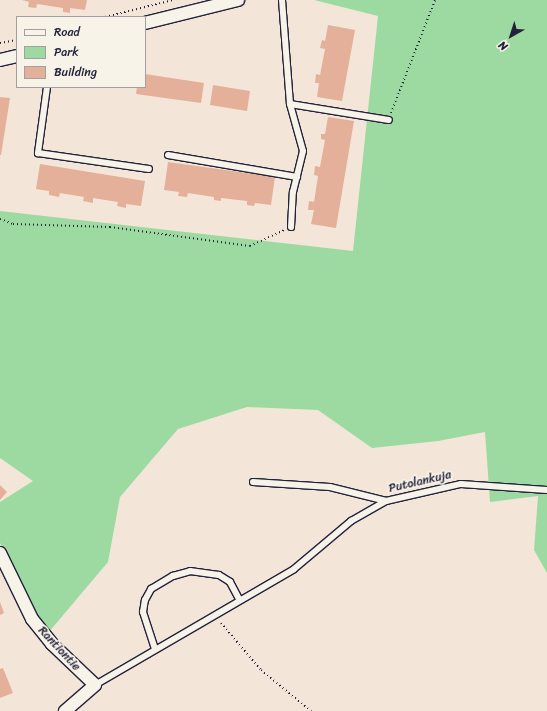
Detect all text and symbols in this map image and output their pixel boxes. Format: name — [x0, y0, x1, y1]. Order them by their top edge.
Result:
legend — [16, 16, 146, 88]
north arrow — [491, 16, 531, 56]
text: Road — [54, 21, 80, 43]
text: N — [494, 36, 512, 55]
text: Park — [54, 41, 79, 63]
text: Building — [54, 61, 97, 83]
street label: Putolankuja — [387, 468, 453, 496]
street label: Rantiontie — [35, 624, 83, 674]

